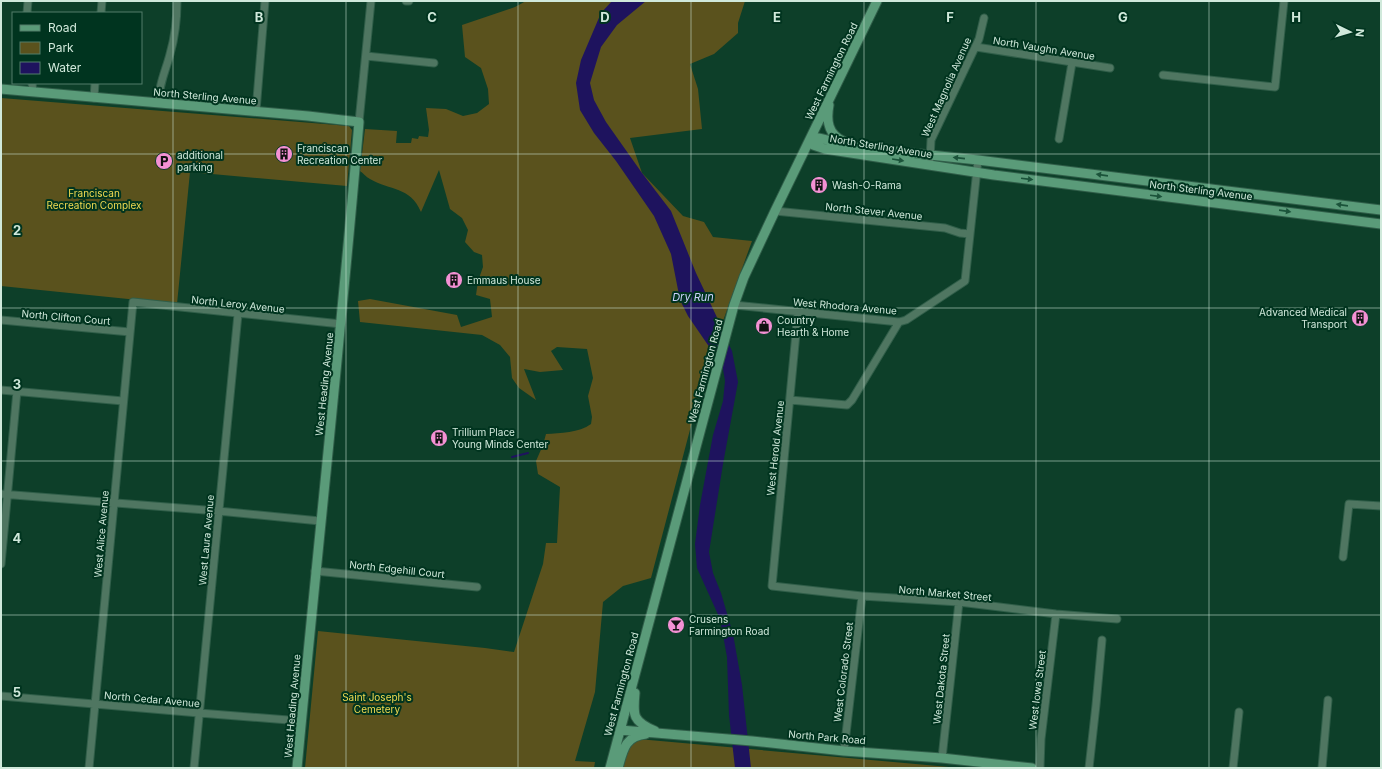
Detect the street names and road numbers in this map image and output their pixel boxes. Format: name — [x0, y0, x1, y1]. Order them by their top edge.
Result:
street label: West Farmington Road — [802, 20, 860, 122]
street label: North Vaughn Avenue — [992, 34, 1096, 62]
street label: West Magnolia Avenue — [919, 35, 973, 139]
street label: North Sterling Avenue — [153, 86, 257, 107]
street label: North Sterling Avenue — [829, 132, 933, 160]
street label: North Sterling Avenue — [1149, 178, 1253, 202]
street label: North Stever Avenue — [825, 200, 923, 222]
street label: North Leroy Avenue — [191, 293, 285, 315]
street label: West Rhodora Avenue — [793, 295, 898, 317]
street label: North Clifton Court — [21, 307, 112, 327]
street label: West Farmington Road — [685, 318, 725, 424]
street label: West Heading Avenue — [313, 331, 335, 436]
street label: West Herold Avenue — [764, 400, 786, 496]
street label: West Alice Avenue — [91, 490, 111, 578]
street label: West Laura Avenue — [196, 494, 216, 586]
street label: North Edgehill Court — [349, 558, 446, 580]
street label: North Market Street — [898, 583, 993, 603]
street label: West Colorado Street — [831, 621, 855, 723]
street label: West Farmington Road — [601, 631, 641, 737]
street label: West Dakota Street — [930, 633, 952, 725]
street label: West Iowa Street — [1026, 649, 1048, 730]
street label: West Heading Avenue — [281, 653, 303, 758]
street label: North Cedar Avenue — [104, 689, 201, 709]
street label: North Park Road — [788, 728, 866, 746]

